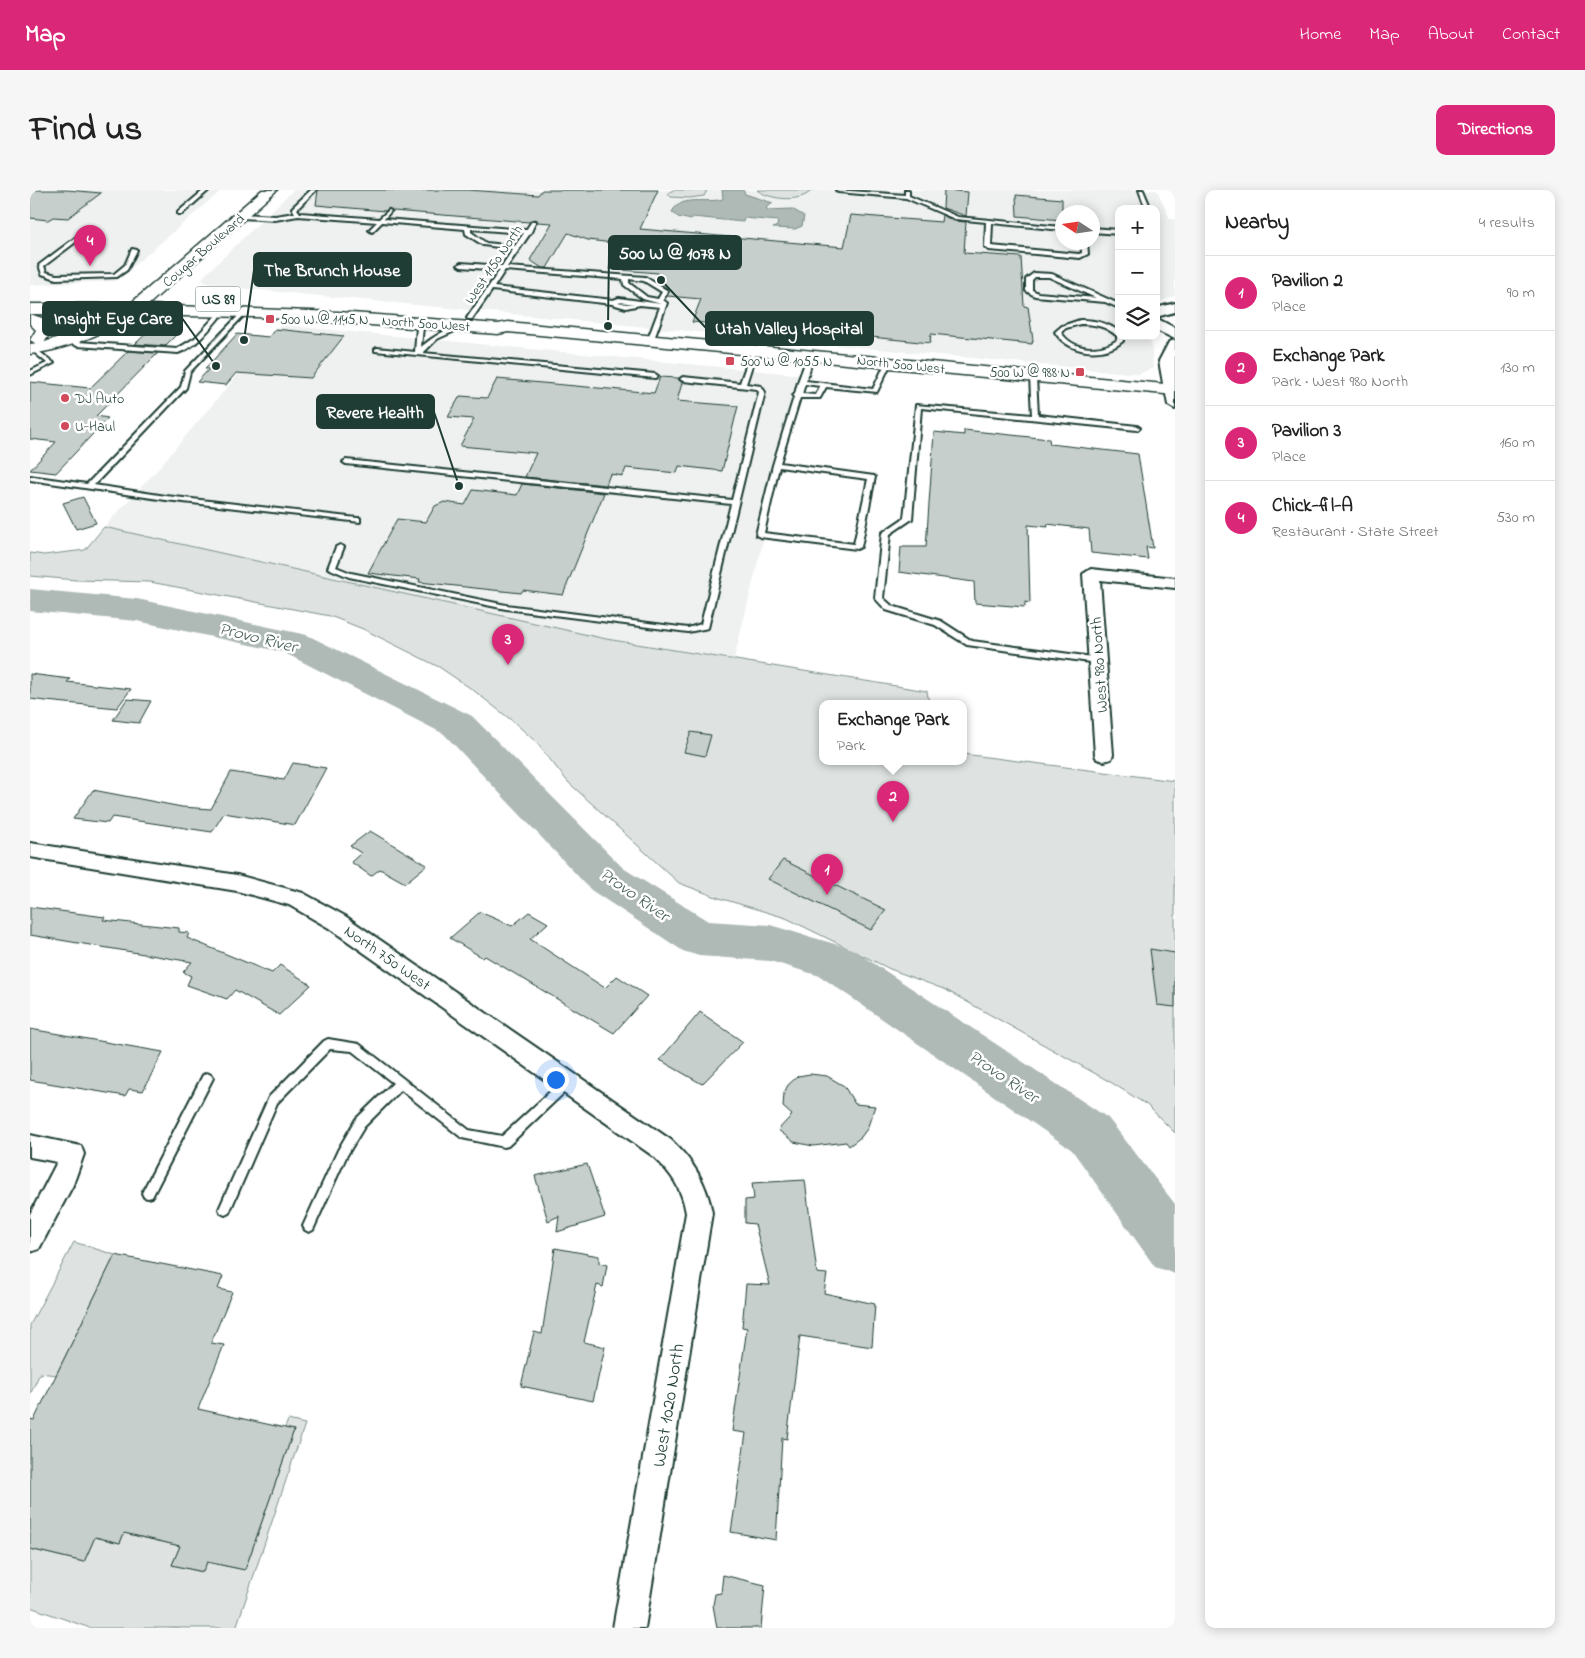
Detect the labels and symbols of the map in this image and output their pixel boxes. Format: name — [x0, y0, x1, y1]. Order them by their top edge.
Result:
north arrow — [1055, 205, 1100, 250]
street label: Cougar Boulevard — [158, 209, 251, 294]
street label: West 1150 North — [460, 221, 528, 309]
pin: 4 — [74, 225, 106, 266]
callout: 500 W @ 1078 N — [609, 236, 741, 269]
text: 500 W @ 1078 N — [619, 242, 731, 268]
callout: The Brunch House — [254, 253, 411, 286]
text: The Brunch House — [264, 259, 401, 285]
road number: US 89 — [196, 286, 240, 312]
callout: Insight Eye Care — [43, 302, 182, 335]
text: Insight Eye Care — [54, 307, 173, 334]
place label: 500 W @ 1145 N — [280, 310, 369, 331]
street label: North 500 West — [381, 311, 471, 338]
callout: Utah Valley Hospital — [706, 312, 873, 345]
marker: 500 W @ 1145 N — [264, 313, 276, 325]
text: Utah Valley Hospital — [715, 317, 863, 344]
street label: North 500 West — [856, 350, 946, 381]
place label: 500 W @ 1055 N — [740, 352, 832, 373]
marker: 500 W @ 1055 N — [724, 355, 736, 367]
place label: 500 W @ 988 N — [989, 363, 1070, 384]
marker: 500 W @ 988 N — [1074, 366, 1086, 378]
place label: DJ Auto — [74, 389, 124, 410]
marker: DJ Auto — [59, 392, 71, 404]
callout: Revere Health — [317, 395, 434, 428]
text: Revere Health — [326, 401, 424, 427]
place label: U-Haul — [75, 417, 115, 438]
marker: U-Haul — [59, 420, 71, 432]
street label: West 980 North — [1085, 616, 1115, 714]
water label: Provo River — [216, 617, 302, 662]
pin: 3 — [492, 624, 524, 665]
pin: 2 — [877, 781, 909, 822]
pin: 1 — [811, 854, 843, 895]
water label: Provo River — [594, 862, 676, 930]
street label: North 750 West — [339, 920, 436, 998]
water label: Provo River — [963, 1045, 1045, 1112]
your location — [543, 1067, 569, 1093]
street label: West 1020 North — [646, 1342, 693, 1469]

